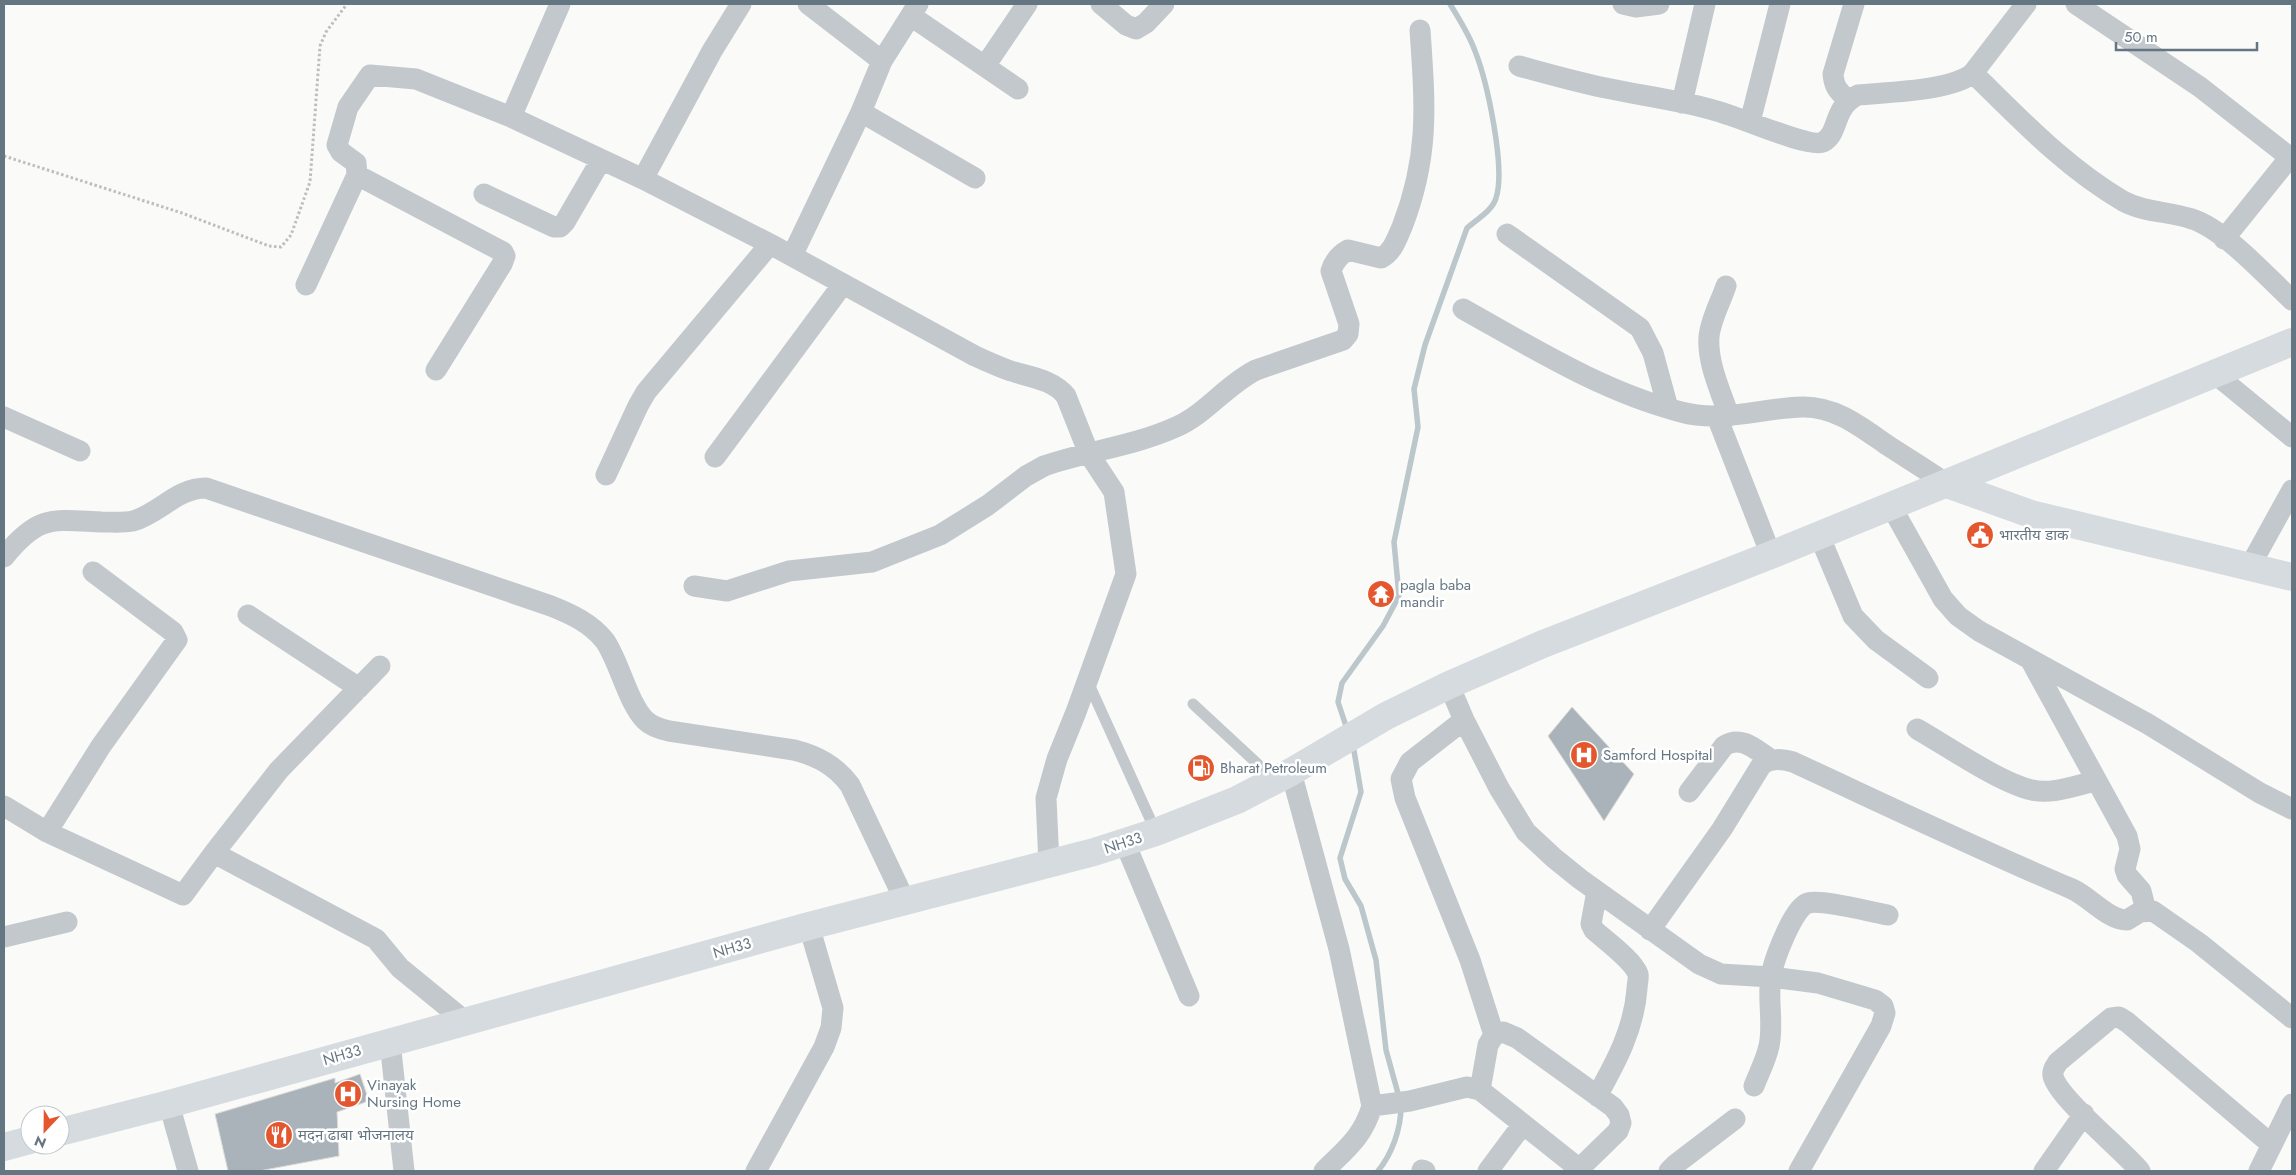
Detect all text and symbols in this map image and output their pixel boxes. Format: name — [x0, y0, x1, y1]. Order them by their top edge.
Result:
scale bar — [2116, 20, 2257, 52]
text: 50 m — [2124, 26, 2158, 48]
public building icon: भारतीय डाक — [1965, 520, 1995, 550]
place label: भारतीय डाक — [1999, 524, 2069, 546]
place label: pagla baba mandir — [1400, 574, 1471, 613]
temple icon: pagla baba mandir — [1366, 579, 1396, 609]
hospital icon: Samford Hospital — [1569, 740, 1599, 770]
place label: Samford Hospital — [1603, 744, 1713, 766]
fuel station icon: Bharat Petroleum — [1186, 753, 1216, 783]
place label: Bharat Petroleum — [1220, 757, 1327, 779]
street label: NH33 — [1101, 827, 1145, 859]
street label: NH33 — [710, 932, 754, 964]
street label: NH33 — [320, 1039, 364, 1071]
place label: Vinayak Nursing Home — [367, 1074, 461, 1113]
hospital icon: Vinayak Nursing Home — [333, 1079, 363, 1109]
north arrow — [20, 1105, 70, 1155]
restaurant icon: मदन ढाबा भोजनालय — [264, 1120, 294, 1150]
place label: मदन ढाबा भोजनालय — [298, 1124, 414, 1146]
text: N — [31, 1131, 49, 1153]

